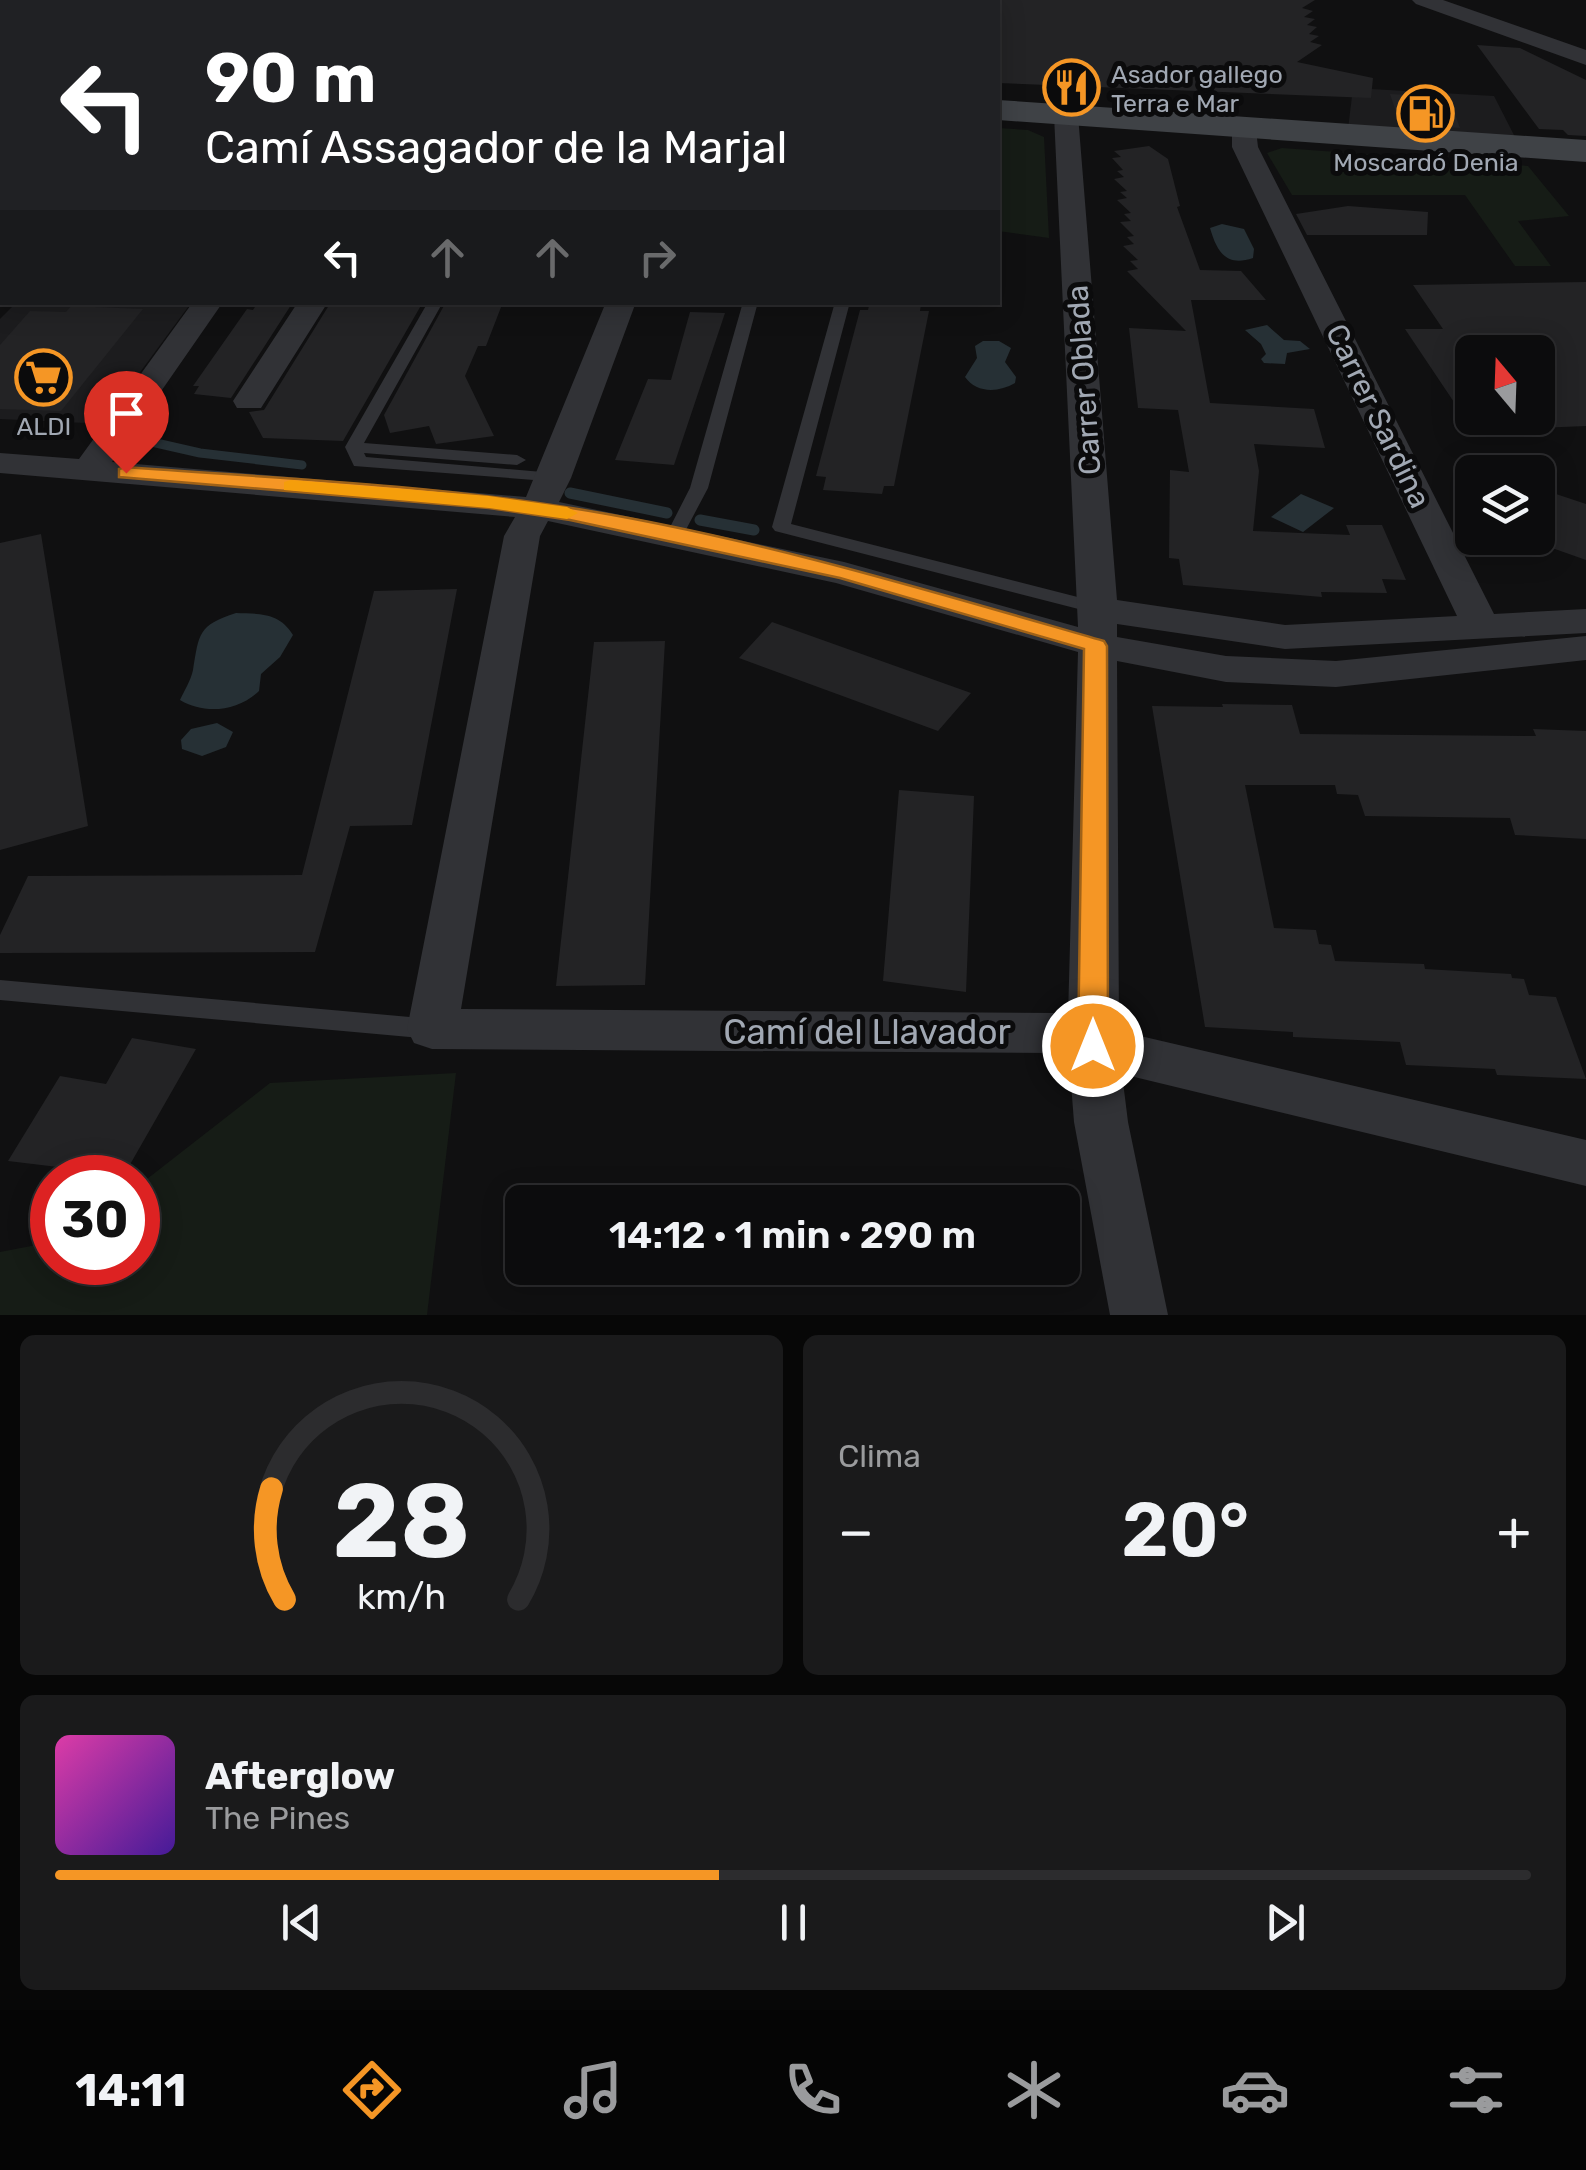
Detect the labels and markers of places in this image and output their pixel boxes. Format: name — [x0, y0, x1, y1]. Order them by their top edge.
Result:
restaurant icon: Asador gallego Terra e Mar — [1042, 58, 1102, 118]
place label: Asador gallego Terra e Mar — [1111, 60, 1283, 118]
fuel station icon: Moscardó Denia — [1396, 83, 1456, 143]
place label: Moscardó Denia — [1333, 148, 1519, 177]
supermarket icon: ALDI — [14, 347, 74, 407]
pin — [84, 371, 169, 474]
place label: ALDI — [17, 412, 71, 441]

